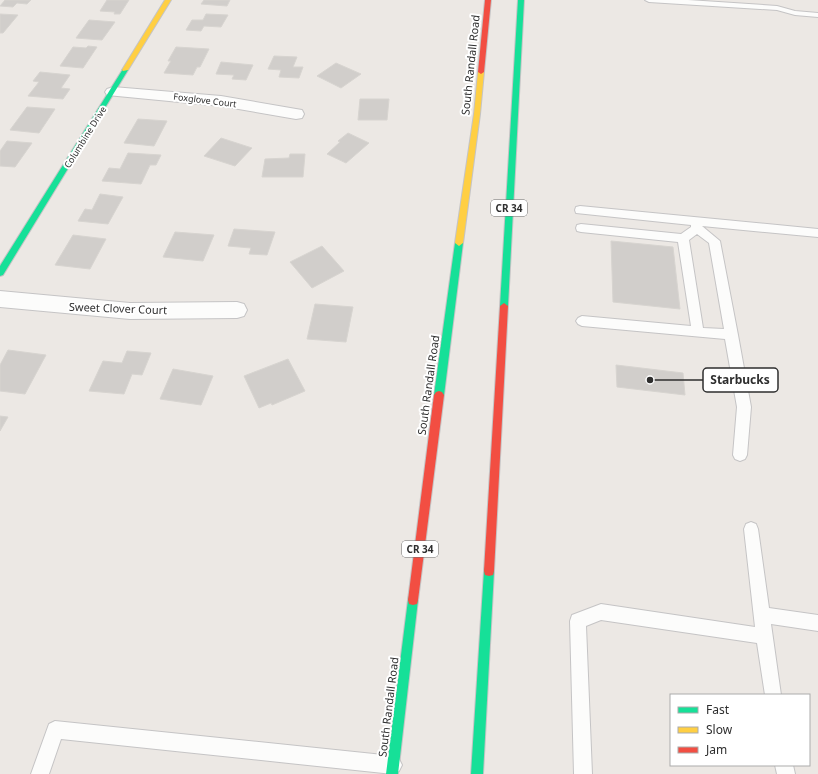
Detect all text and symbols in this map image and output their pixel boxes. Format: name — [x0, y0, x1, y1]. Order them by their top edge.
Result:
street label: South Randall Road — [457, 14, 483, 116]
street label: Foxglove Court — [173, 90, 238, 110]
street label: Columbine Drive — [61, 104, 109, 170]
road number: CR 34 — [491, 200, 527, 216]
street label: Sweet Clover Court — [69, 299, 167, 317]
street label: South Randall Road — [414, 334, 442, 436]
callout: Starbucks — [703, 368, 778, 392]
text: Starbucks — [710, 371, 770, 388]
road number: CR 34 — [402, 541, 438, 557]
street label: South Randall Road — [374, 656, 402, 758]
legend — [670, 694, 810, 766]
text: Fast — [706, 701, 730, 718]
text: Slow — [706, 721, 733, 738]
text: Jam — [705, 741, 727, 758]

